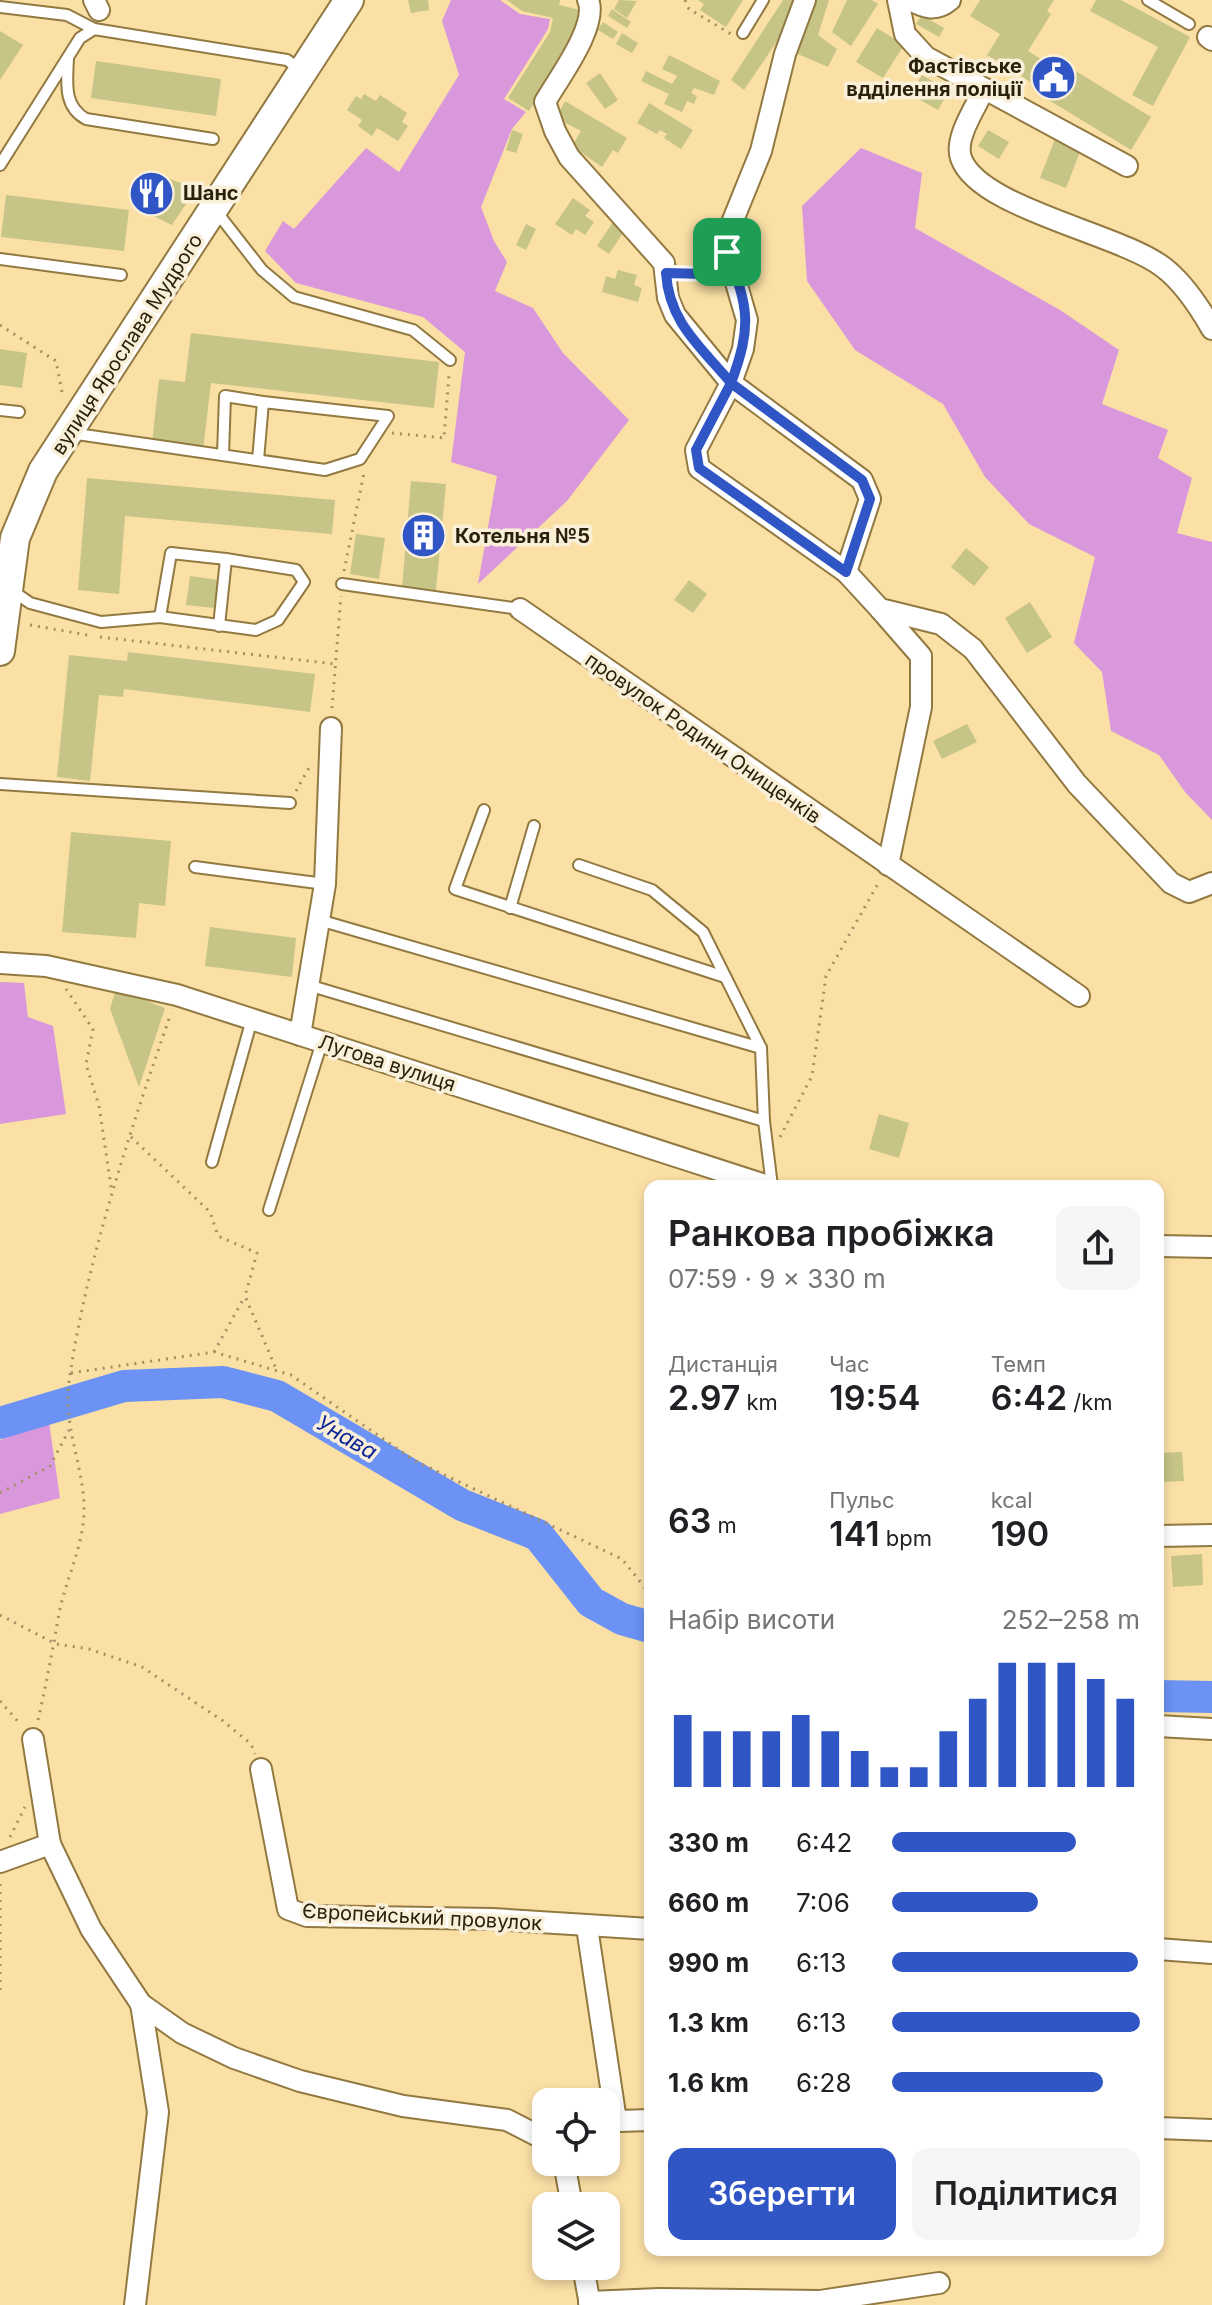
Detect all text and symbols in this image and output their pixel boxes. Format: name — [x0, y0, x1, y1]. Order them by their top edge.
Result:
public building icon: Фастівське вдділення поліції — [1029, 53, 1077, 101]
place label: Фастівське вдділення поліції — [846, 54, 1024, 101]
restaurant icon: Шанс — [128, 169, 176, 217]
place label: Шанс — [183, 181, 239, 205]
pin — [693, 218, 761, 286]
street label: вулиця Ярослава Мудрого — [46, 229, 208, 459]
icon: arrive — [705, 230, 749, 274]
building icon: Котельня №5 — [400, 512, 448, 560]
place label: Котельня №5 — [455, 524, 590, 548]
street label: провулок Родини Онищенків — [581, 647, 825, 829]
street label: Лугова вулиця — [315, 1030, 459, 1096]
button: share — [1056, 1206, 1140, 1290]
text: Ранкова пробіжка — [668, 1211, 995, 1255]
text: 07:59 · 9 × 330 m — [668, 1263, 886, 1294]
text: Дистанція — [668, 1351, 778, 1377]
text: Час — [829, 1351, 870, 1377]
text: Темп — [991, 1351, 1046, 1377]
text: 2.97 — [668, 1377, 740, 1418]
text: 19:54 — [829, 1377, 920, 1418]
text: 6:42 — [991, 1377, 1067, 1418]
text: km — [740, 1389, 778, 1415]
text: /km — [1067, 1389, 1113, 1415]
water label: Унава — [312, 1409, 382, 1465]
text: Пульс — [829, 1487, 895, 1513]
text: kcal — [991, 1487, 1033, 1513]
text: 63 — [668, 1500, 711, 1541]
text: m — [711, 1512, 737, 1538]
text: 141 — [829, 1513, 880, 1554]
text: 190 — [991, 1513, 1049, 1554]
text: bpm — [880, 1525, 932, 1551]
text: Набір висоти — [668, 1604, 835, 1635]
text: 252–258 m — [1002, 1604, 1140, 1635]
text: 330 m — [668, 1827, 749, 1858]
text: 6:42 — [796, 1827, 852, 1858]
text: 660 m — [668, 1887, 749, 1918]
text: 7:06 — [796, 1887, 850, 1918]
street label: Європейський провулок — [301, 1899, 543, 1935]
text: 990 m — [668, 1947, 749, 1978]
text: 6:13 — [796, 1947, 846, 1978]
text: 1.3 km — [668, 2007, 749, 2038]
text: 6:13 — [796, 2007, 846, 2038]
text: 1.6 km — [668, 2067, 749, 2098]
text: 6:28 — [796, 2067, 852, 2098]
map controls — [532, 2088, 620, 2280]
button: locate — [532, 2088, 620, 2176]
button: Зберегти — [668, 2148, 896, 2240]
button: Поділитися — [912, 2148, 1140, 2240]
button: layers — [532, 2192, 620, 2280]

